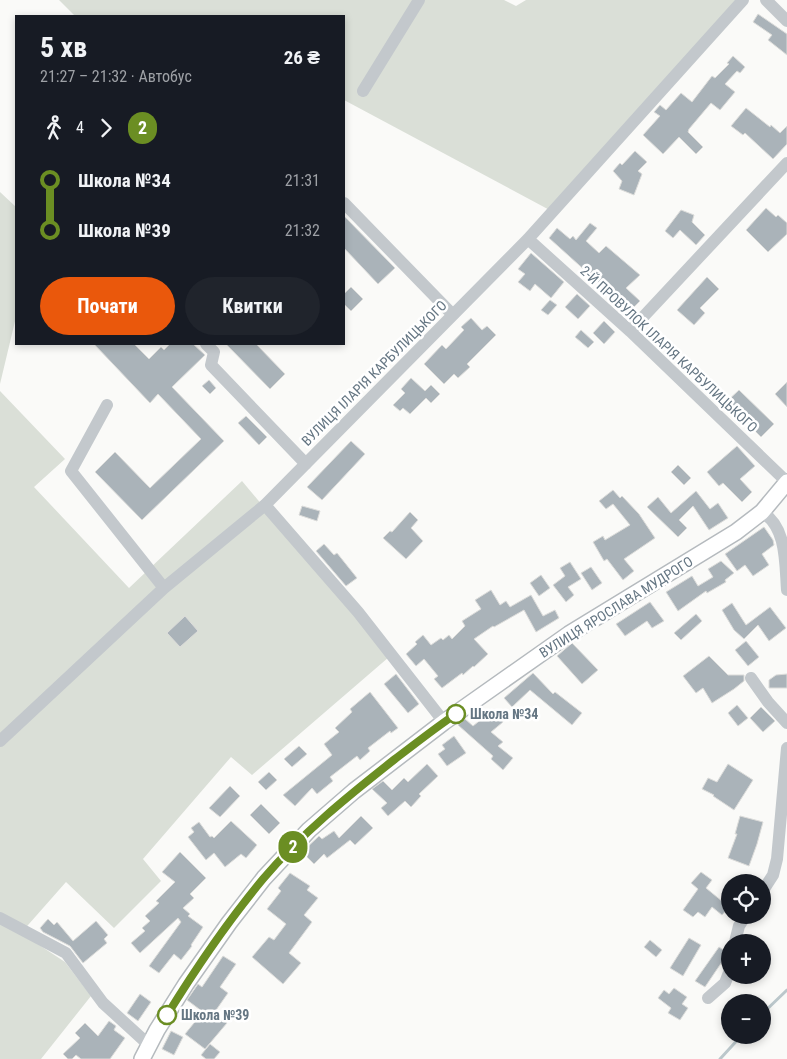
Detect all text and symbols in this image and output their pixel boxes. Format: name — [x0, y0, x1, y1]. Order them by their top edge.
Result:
text: 5 хв — [40, 31, 87, 64]
text: 26 ₴ — [284, 46, 320, 69]
text: 21:27 – 21:32 · Автобус — [40, 67, 192, 86]
icon: walk — [40, 114, 68, 142]
icon: forward — [92, 114, 120, 142]
text: 2 — [138, 117, 147, 138]
text: 4 — [76, 118, 84, 137]
text: Школа №34 — [78, 169, 171, 192]
text: 21:31 — [285, 171, 320, 190]
text: Школа №39 — [78, 219, 171, 242]
text: 21:32 — [285, 221, 320, 240]
street label: 2-Й ПРОВУЛОК ІЛАРІЯ КАРБУЛИЦЬКОГО — [577, 263, 761, 435]
button: Почати — [40, 277, 175, 335]
button: Квитки — [185, 277, 320, 335]
street label: ВУЛИЦЯ ІЛАРІЯ КАРБУЛИЦЬКОГО — [298, 297, 450, 449]
street label: ВУЛИЦЯ ЯРОСЛАВА МУДРОГО — [536, 553, 696, 661]
marker: Школа №34 — [446, 704, 466, 724]
place label: Школа №34 — [470, 706, 538, 722]
line badge: 2 — [277, 831, 309, 863]
text: 2 — [288, 836, 298, 857]
map controls — [721, 874, 771, 1044]
button: locate — [721, 874, 771, 924]
button: + — [721, 934, 771, 984]
button: − — [721, 994, 771, 1044]
marker: Школа №39 — [157, 1005, 177, 1025]
place label: Школа №39 — [181, 1007, 249, 1023]

